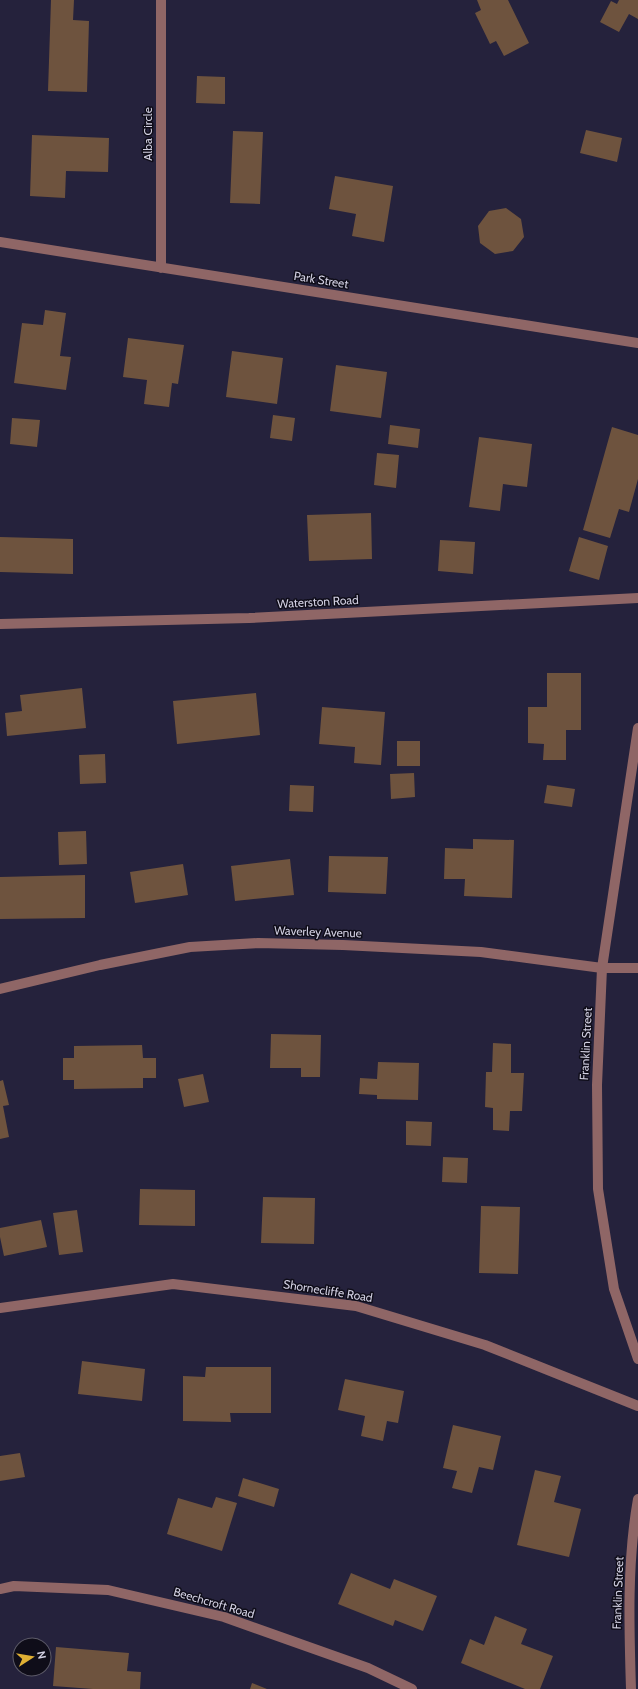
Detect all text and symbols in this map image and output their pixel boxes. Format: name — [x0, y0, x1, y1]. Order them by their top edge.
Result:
street label: Alba Circle — [140, 107, 155, 161]
street label: Park Street — [293, 268, 349, 291]
street label: Waterston Road — [277, 592, 359, 611]
street label: Waverley Avenue — [274, 922, 362, 941]
street label: Franklin Street — [576, 1007, 595, 1081]
street label: Shornecliffe Road — [282, 1276, 374, 1305]
street label: Franklin Street — [609, 1556, 626, 1630]
street label: Beechcroft Road — [172, 1584, 256, 1621]
north arrow — [12, 1637, 52, 1677]
text: N — [34, 1650, 49, 1660]

